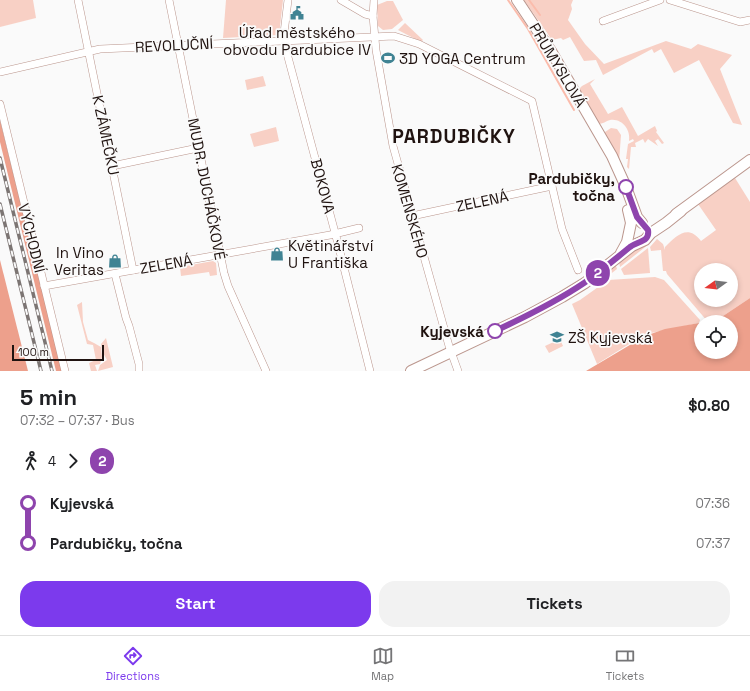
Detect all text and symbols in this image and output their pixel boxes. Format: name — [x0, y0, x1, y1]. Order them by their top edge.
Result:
public building icon: Úřad městského obvodu Pardubice IV — [289, 5, 305, 21]
street label: PRŮMYSLOVÁ — [525, 19, 591, 111]
place label: Úřad městského obvodu Pardubice IV — [223, 23, 371, 59]
street label: REVOLUČNÍ — [134, 33, 214, 57]
place label: 3D YOGA Centrum — [399, 49, 526, 68]
sports icon: 3D YOGA Centrum — [380, 50, 396, 66]
street label: K ZÁMEČKU — [88, 93, 124, 177]
street label: MUDR. DUCHÁČKOVÉ — [184, 116, 230, 262]
district label: PARDUBIČKY — [392, 124, 516, 149]
street label: BOKOVA — [307, 156, 340, 216]
street label: KOMENSKÉHO — [388, 162, 432, 260]
place label: Pardubičky, točna — [528, 169, 615, 205]
marker: Pardubičky, točna — [618, 179, 634, 195]
street label: ZELENÁ — [454, 186, 510, 216]
street label: VÝCHODNÍ — [14, 201, 50, 275]
place label: Květinářství U Františka — [288, 236, 374, 272]
place label: In Vino Veritas — [54, 243, 104, 279]
shop icon: Květinářství U Františka — [269, 246, 285, 262]
street label: ZELENÁ — [138, 250, 194, 278]
shop icon: In Vino Veritas — [107, 253, 123, 269]
line badge: 2 — [585, 260, 611, 286]
north arrow — [694, 263, 738, 307]
map controls — [694, 263, 738, 359]
text: 2 — [594, 264, 602, 282]
button: locate — [694, 315, 738, 359]
place label: Kyjevská — [420, 322, 484, 341]
marker: Kyjevská — [487, 323, 503, 339]
place label: ZŠ Kyjevská — [568, 328, 653, 347]
school or university icon: ZŠ Kyjevská — [549, 329, 565, 345]
scale bar — [12, 343, 104, 362]
text: 100 m — [18, 345, 49, 359]
text: 5 min — [20, 383, 77, 411]
text: $0.80 — [688, 396, 730, 415]
text: 07:32 – 07:37 · Bus — [20, 412, 135, 429]
icon: walk — [20, 450, 42, 472]
icon: forward — [62, 450, 84, 472]
text: 2 — [98, 452, 106, 470]
text: 4 — [48, 453, 56, 470]
text: Kyjevská — [50, 494, 114, 513]
text: 07:36 — [695, 495, 730, 512]
text: Pardubičky, točna — [50, 534, 182, 553]
text: 07:37 — [696, 535, 730, 552]
button: Start — [20, 581, 371, 627]
button: Tickets — [379, 581, 730, 627]
tab: Directions — [106, 645, 160, 683]
tab: Map — [371, 645, 394, 683]
tab: Tickets — [606, 645, 644, 683]

